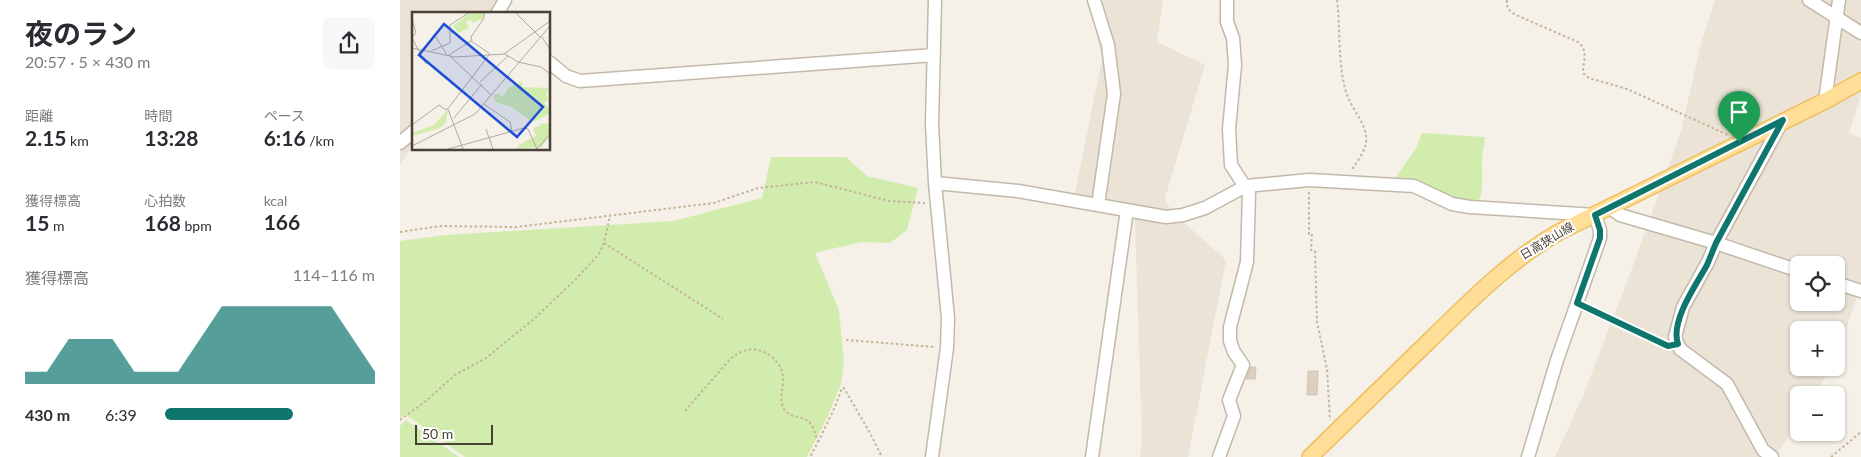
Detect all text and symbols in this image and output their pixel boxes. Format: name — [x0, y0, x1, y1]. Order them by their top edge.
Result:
inset map — [412, 12, 550, 150]
text: 夜のラン — [25, 16, 137, 50]
button: share — [323, 17, 375, 69]
text: 20:57 · 5 × 430 m — [25, 52, 150, 71]
pin — [1718, 91, 1760, 142]
icon: arrive — [1725, 98, 1753, 126]
text: 距離 — [25, 107, 53, 124]
text: 時間 — [144, 107, 172, 124]
text: ペース — [264, 107, 305, 124]
text: 2.15 — [25, 125, 67, 150]
text: 13:28 — [144, 125, 198, 150]
text: 6:16 — [264, 125, 306, 150]
text: km — [67, 132, 89, 149]
text: /km — [306, 132, 334, 149]
text: 獲得標高 — [25, 192, 81, 209]
text: 心拍数 — [144, 192, 186, 209]
text: kcal — [264, 192, 287, 209]
text: 166 — [264, 209, 300, 234]
text: 15 — [25, 210, 49, 235]
text: 168 — [144, 210, 181, 235]
text: m — [49, 217, 64, 234]
text: bpm — [181, 217, 212, 234]
street label: 日高狭山線 — [1517, 219, 1576, 262]
map controls — [1790, 256, 1845, 441]
button: locate — [1790, 256, 1845, 311]
text: 114–116 m — [293, 265, 375, 284]
text: 獲得標高 — [25, 268, 89, 287]
button: + — [1790, 321, 1845, 376]
button: − — [1790, 386, 1845, 441]
text: 430 m — [25, 405, 70, 424]
text: 6:39 — [105, 405, 137, 424]
scale bar — [415, 422, 492, 445]
text: 50 m — [422, 425, 453, 442]

